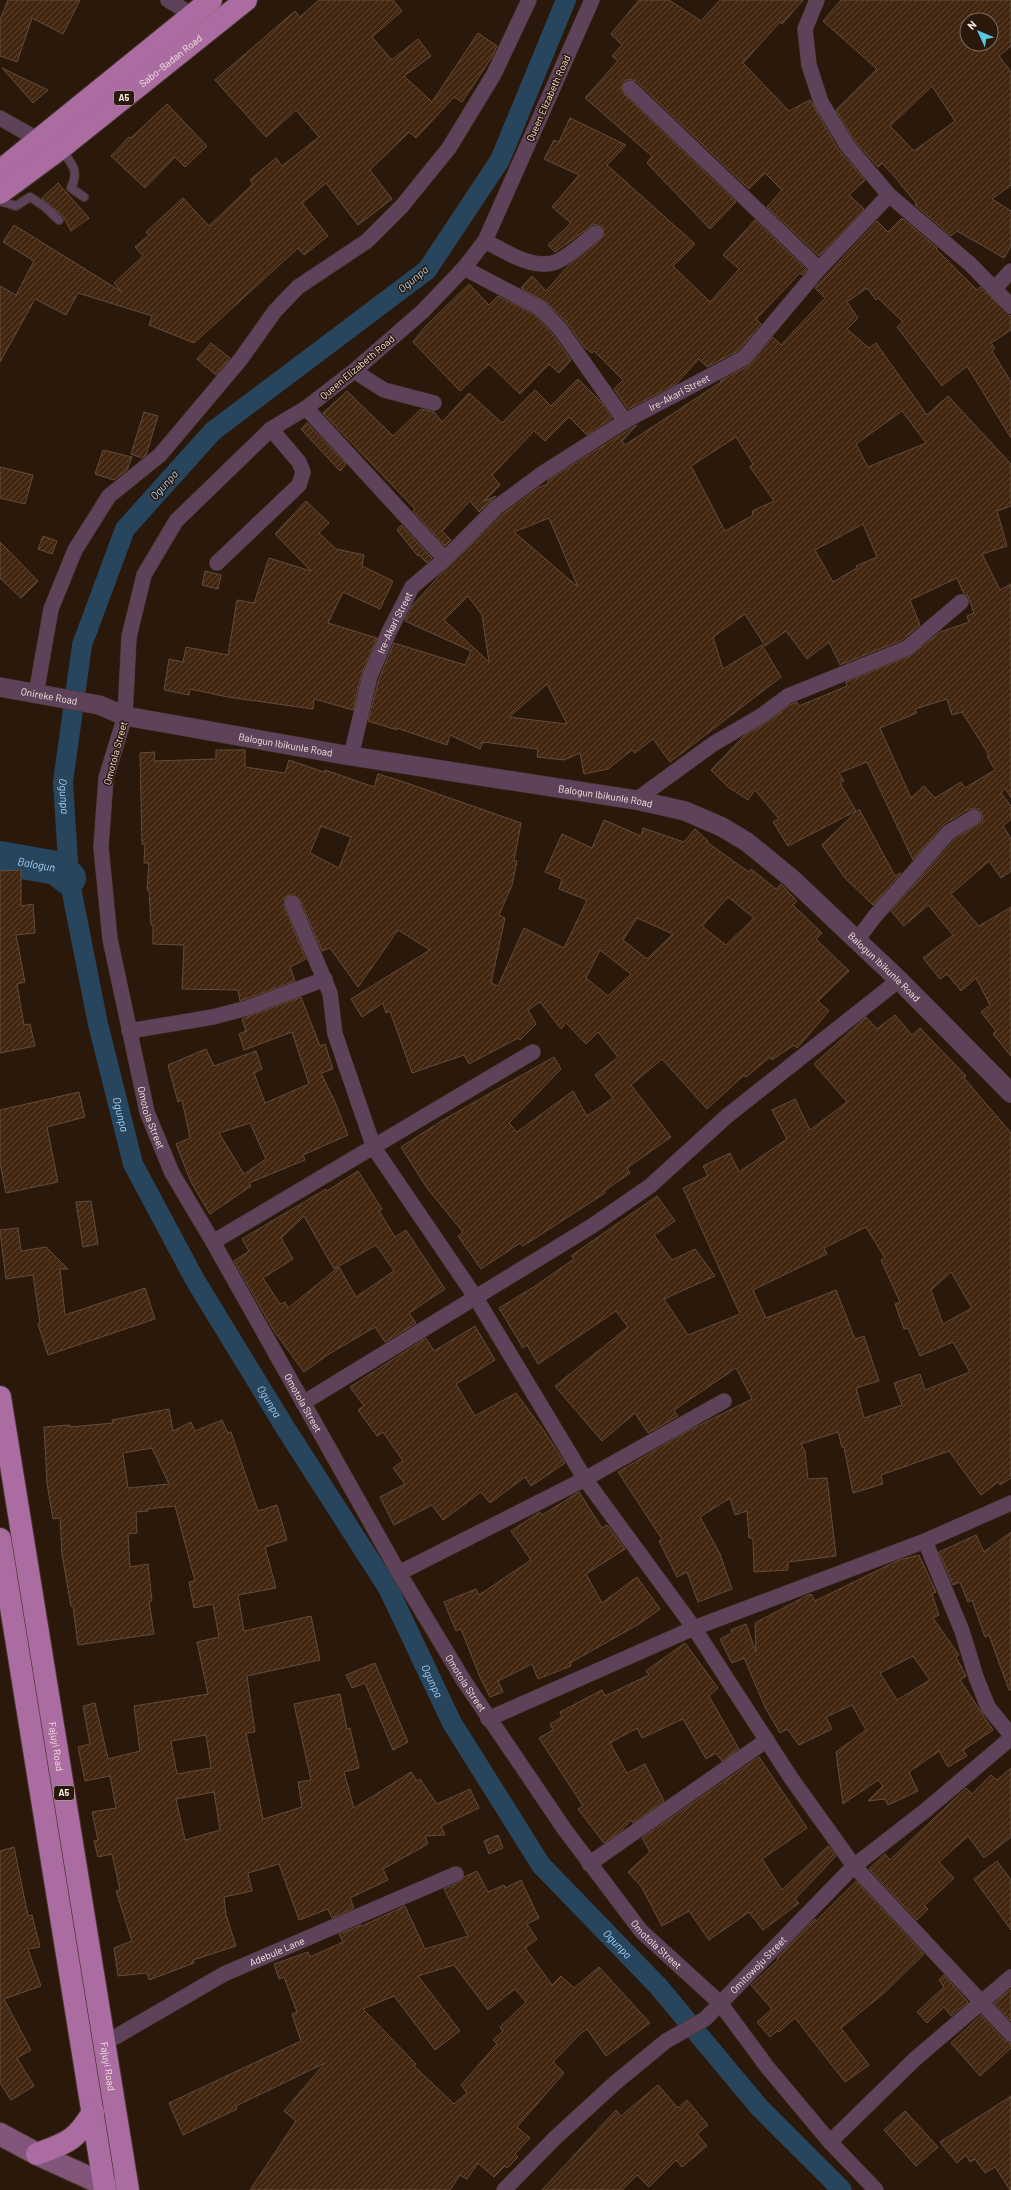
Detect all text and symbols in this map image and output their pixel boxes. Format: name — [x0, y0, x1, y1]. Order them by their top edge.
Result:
north arrow — [959, 12, 999, 52]
text: N — [964, 18, 979, 32]
street label: Sabo-Badan Road — [137, 32, 204, 89]
street label: Queen Elizabeth Road — [524, 53, 572, 143]
road number: A5 — [114, 91, 134, 105]
water label: Ogunpa — [395, 262, 431, 295]
street label: Queen Elizabeth Road — [317, 332, 397, 402]
street label: Ire-Akari Street — [647, 371, 712, 413]
water label: Ogunpa — [147, 467, 180, 502]
street label: Ire-Akari Street — [374, 589, 415, 655]
street label: Onireke Road — [20, 685, 79, 707]
street label: Omotola Street — [101, 719, 129, 786]
street label: Balogun Ibikunle Road — [238, 730, 334, 759]
water label: Ogunpa — [57, 778, 72, 815]
street label: Balogun Ibikunle Road — [558, 782, 654, 810]
water label: Balogun — [17, 854, 57, 874]
street label: Balogun Ibikunle Road — [846, 929, 923, 1004]
street label: Omotola Street — [136, 1085, 168, 1151]
water label: Ogunpa — [111, 1096, 132, 1133]
street label: Omotola Street — [282, 1371, 325, 1435]
water label: Ogunpa — [255, 1383, 285, 1420]
street label: Omotola Street — [443, 1652, 489, 1714]
water label: Ogunpa — [419, 1662, 446, 1700]
street label: Fajuyi Road — [47, 1721, 66, 1772]
road number: A5 — [54, 1786, 74, 1800]
street label: Omotola Street — [629, 1917, 684, 1971]
water label: Ogunpa — [601, 1926, 635, 1961]
street label: Omitowoju Street — [727, 1933, 789, 1996]
street label: Adebule Lane — [247, 1934, 306, 1968]
street label: Fajuyi Road — [98, 2041, 118, 2092]

